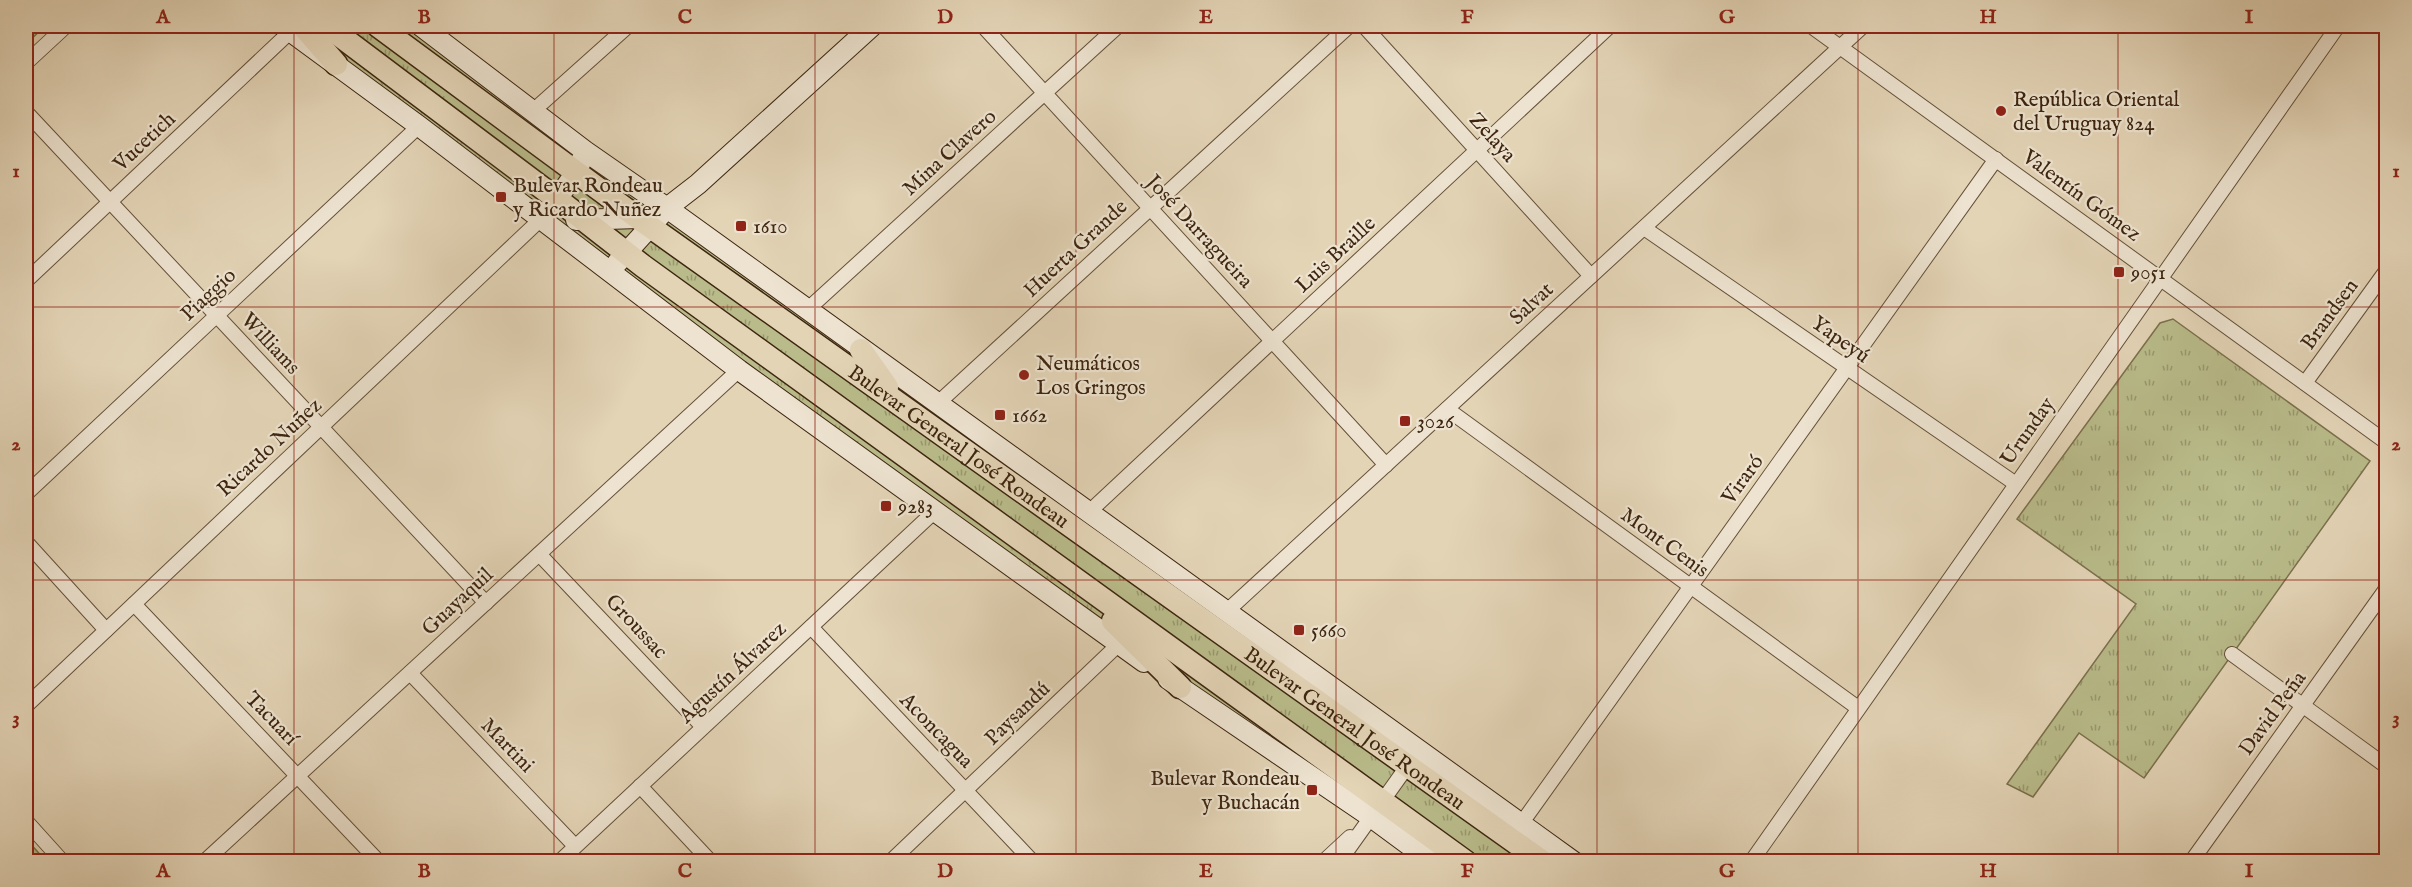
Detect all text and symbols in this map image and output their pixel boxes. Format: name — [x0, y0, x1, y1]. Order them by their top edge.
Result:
text: A — [155, 5, 171, 30]
text: B — [417, 5, 431, 30]
text: C — [678, 5, 692, 30]
text: D — [937, 5, 953, 30]
text: E — [1199, 5, 1213, 30]
text: F — [1461, 5, 1474, 30]
text: G — [1719, 5, 1736, 30]
text: H — [1979, 5, 1997, 30]
text: I — [2245, 5, 2254, 30]
place label: República Oriental del Uruguay 824 — [2013, 87, 2179, 138]
street label: Mina Clavero — [897, 104, 1003, 203]
marker: República Oriental del Uruguay 824 — [1994, 104, 2008, 118]
street label: Vucetich — [107, 106, 182, 178]
street label: Zelaya — [1462, 107, 1522, 169]
street label: Valentín Gómez — [2016, 144, 2146, 248]
text: 1 — [12, 159, 20, 184]
text: 1 — [2392, 159, 2400, 184]
street label: José Darragueira — [1138, 168, 1259, 295]
place label: Bulevar Rondeau y Ricardo Nuñez — [512, 173, 663, 224]
marker: Bulevar Rondeau y Ricardo Nuñez — [494, 190, 508, 204]
street label: Huerta Grande — [1018, 194, 1134, 304]
street label: Luis Braille — [1290, 211, 1382, 299]
place label: 1610 — [753, 214, 788, 241]
marker: 1610 — [734, 219, 748, 233]
place label: 9051 — [2130, 260, 2166, 287]
street label: Piaggio — [176, 263, 243, 328]
marker: 9051 — [2112, 265, 2126, 279]
street label: Brandsen — [2295, 274, 2365, 356]
street label: Salvat — [1504, 277, 1560, 331]
street label: Williams — [234, 307, 306, 381]
street label: Yapeyú — [1806, 311, 1875, 370]
place label: Neumáticos Los Gringos — [1036, 351, 1146, 402]
street label: Bulevar General José Rondeau — [842, 360, 1074, 535]
marker: Neumáticos Los Gringos — [1017, 368, 1031, 382]
street label: Urunday — [1995, 392, 2062, 471]
street label: Ricardo Nuñez — [212, 393, 328, 503]
place label: 1662 — [1012, 403, 1048, 430]
marker: 1662 — [993, 408, 1007, 422]
place label: 3026 — [1417, 409, 1455, 436]
marker: 3026 — [1398, 414, 1412, 428]
text: 2 — [11, 432, 21, 457]
text: 2 — [2391, 432, 2401, 457]
street label: Viraró — [1715, 450, 1770, 511]
place label: 9283 — [897, 494, 933, 521]
marker: 9283 — [879, 499, 893, 513]
street label: Mont Cenis — [1615, 502, 1714, 584]
street label: Guayaquil — [417, 562, 500, 642]
street label: Groussac — [599, 589, 673, 665]
street label: Agustín Álvarez — [672, 615, 793, 731]
place label: 5660 — [1311, 618, 1347, 645]
marker: 5660 — [1292, 623, 1306, 637]
street label: Bulevar General José Rondeau — [1238, 641, 1470, 817]
street label: David Peña — [2233, 666, 2314, 761]
street label: Paysandú — [980, 676, 1057, 752]
street label: Tacuarí — [239, 686, 304, 753]
street label: Aconcagua — [892, 687, 979, 775]
text: 3 — [12, 706, 20, 731]
text: 3 — [2392, 706, 2400, 731]
street label: Martini — [474, 713, 540, 779]
place label: Bulevar Rondeau y Buchacán — [1150, 766, 1300, 817]
marker: Bulevar Rondeau y Buchacán — [1305, 783, 1319, 797]
text: A — [155, 859, 171, 884]
text: B — [417, 859, 431, 884]
text: C — [678, 859, 692, 884]
text: D — [937, 859, 953, 884]
text: E — [1199, 859, 1213, 884]
text: F — [1461, 859, 1474, 884]
text: G — [1719, 859, 1736, 884]
text: H — [1979, 859, 1997, 884]
text: I — [2245, 859, 2254, 884]

